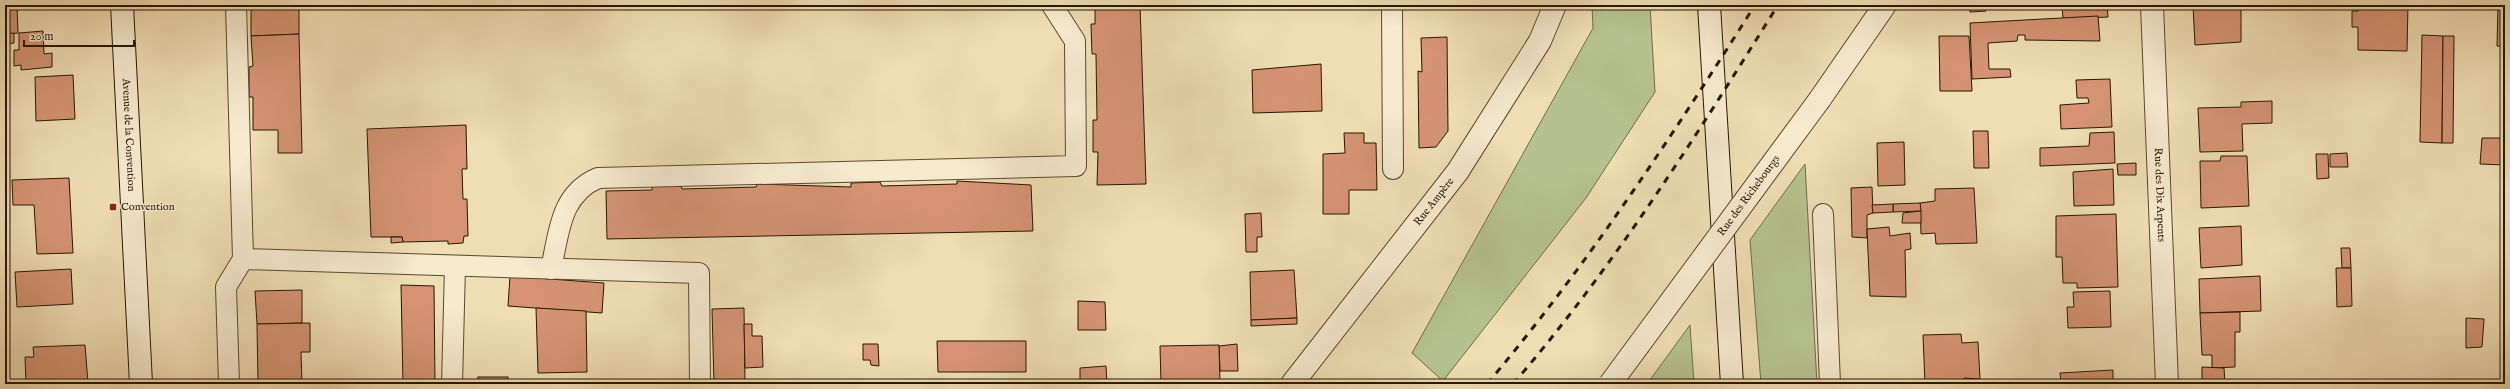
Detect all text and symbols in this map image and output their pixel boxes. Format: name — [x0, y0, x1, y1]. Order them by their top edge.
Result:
scale bar — [24, 22, 134, 48]
text: 20 m — [30, 29, 53, 44]
street label: Avenue de la Convention — [119, 77, 138, 192]
street label: Rue des Dix Arpents — [2151, 147, 2168, 242]
street label: Rue des Richebourgs — [1714, 152, 1783, 239]
street label: Rue Ampère — [1411, 175, 1457, 229]
place label: Convention — [121, 200, 175, 214]
marker: Convention — [108, 202, 118, 212]

